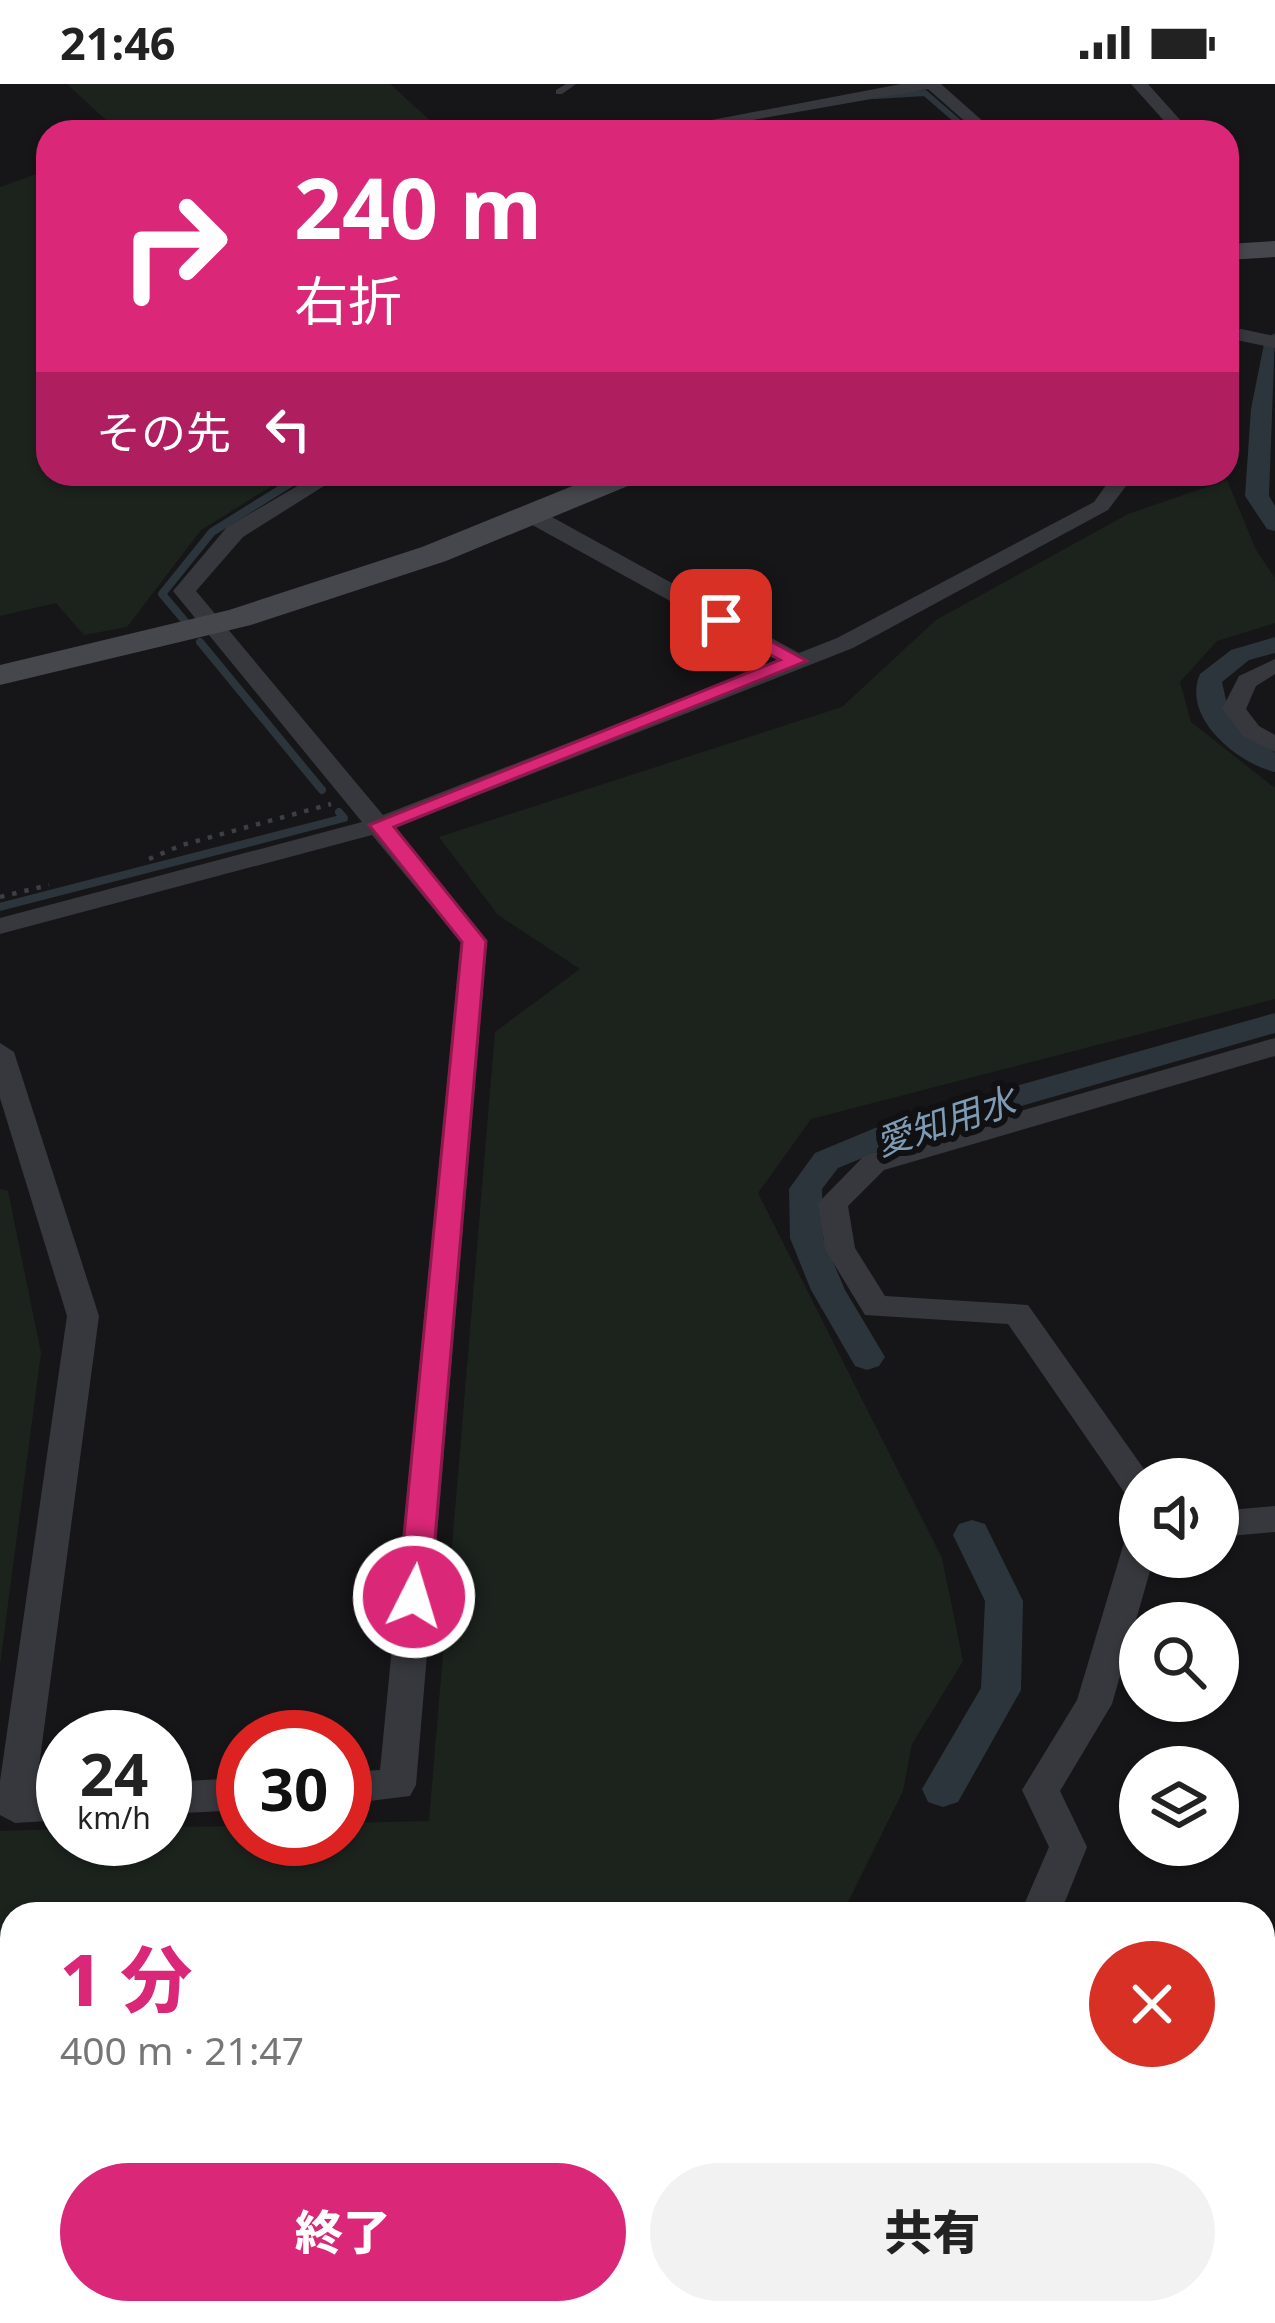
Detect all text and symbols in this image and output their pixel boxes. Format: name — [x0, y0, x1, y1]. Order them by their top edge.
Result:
text: 21:46 — [60, 12, 176, 73]
text: 240 m — [294, 149, 542, 264]
icon: right — [96, 168, 252, 324]
text: 右折 — [294, 263, 402, 337]
icon: left — [255, 396, 321, 462]
text: その先 — [96, 401, 231, 462]
pin — [670, 569, 772, 671]
icon: arrive — [688, 587, 754, 653]
water label: 愛知用水 — [869, 1074, 1025, 1167]
map controls — [1119, 1458, 1239, 1866]
button: sound — [1119, 1458, 1239, 1578]
position arrow — [351, 1534, 477, 1660]
button: search — [1119, 1602, 1239, 1722]
speed limit sign: 30 — [216, 1710, 372, 1866]
text: 24 — [80, 1732, 148, 1814]
button: layers — [1119, 1746, 1239, 1866]
text: km/h — [77, 1797, 151, 1838]
text: 1 分 — [60, 1929, 192, 2027]
button: close — [1089, 1941, 1215, 2067]
text: 400 m · 21:47 — [60, 2023, 304, 2076]
button: 終了 — [60, 2163, 626, 2301]
button: 共有 — [650, 2163, 1215, 2301]

